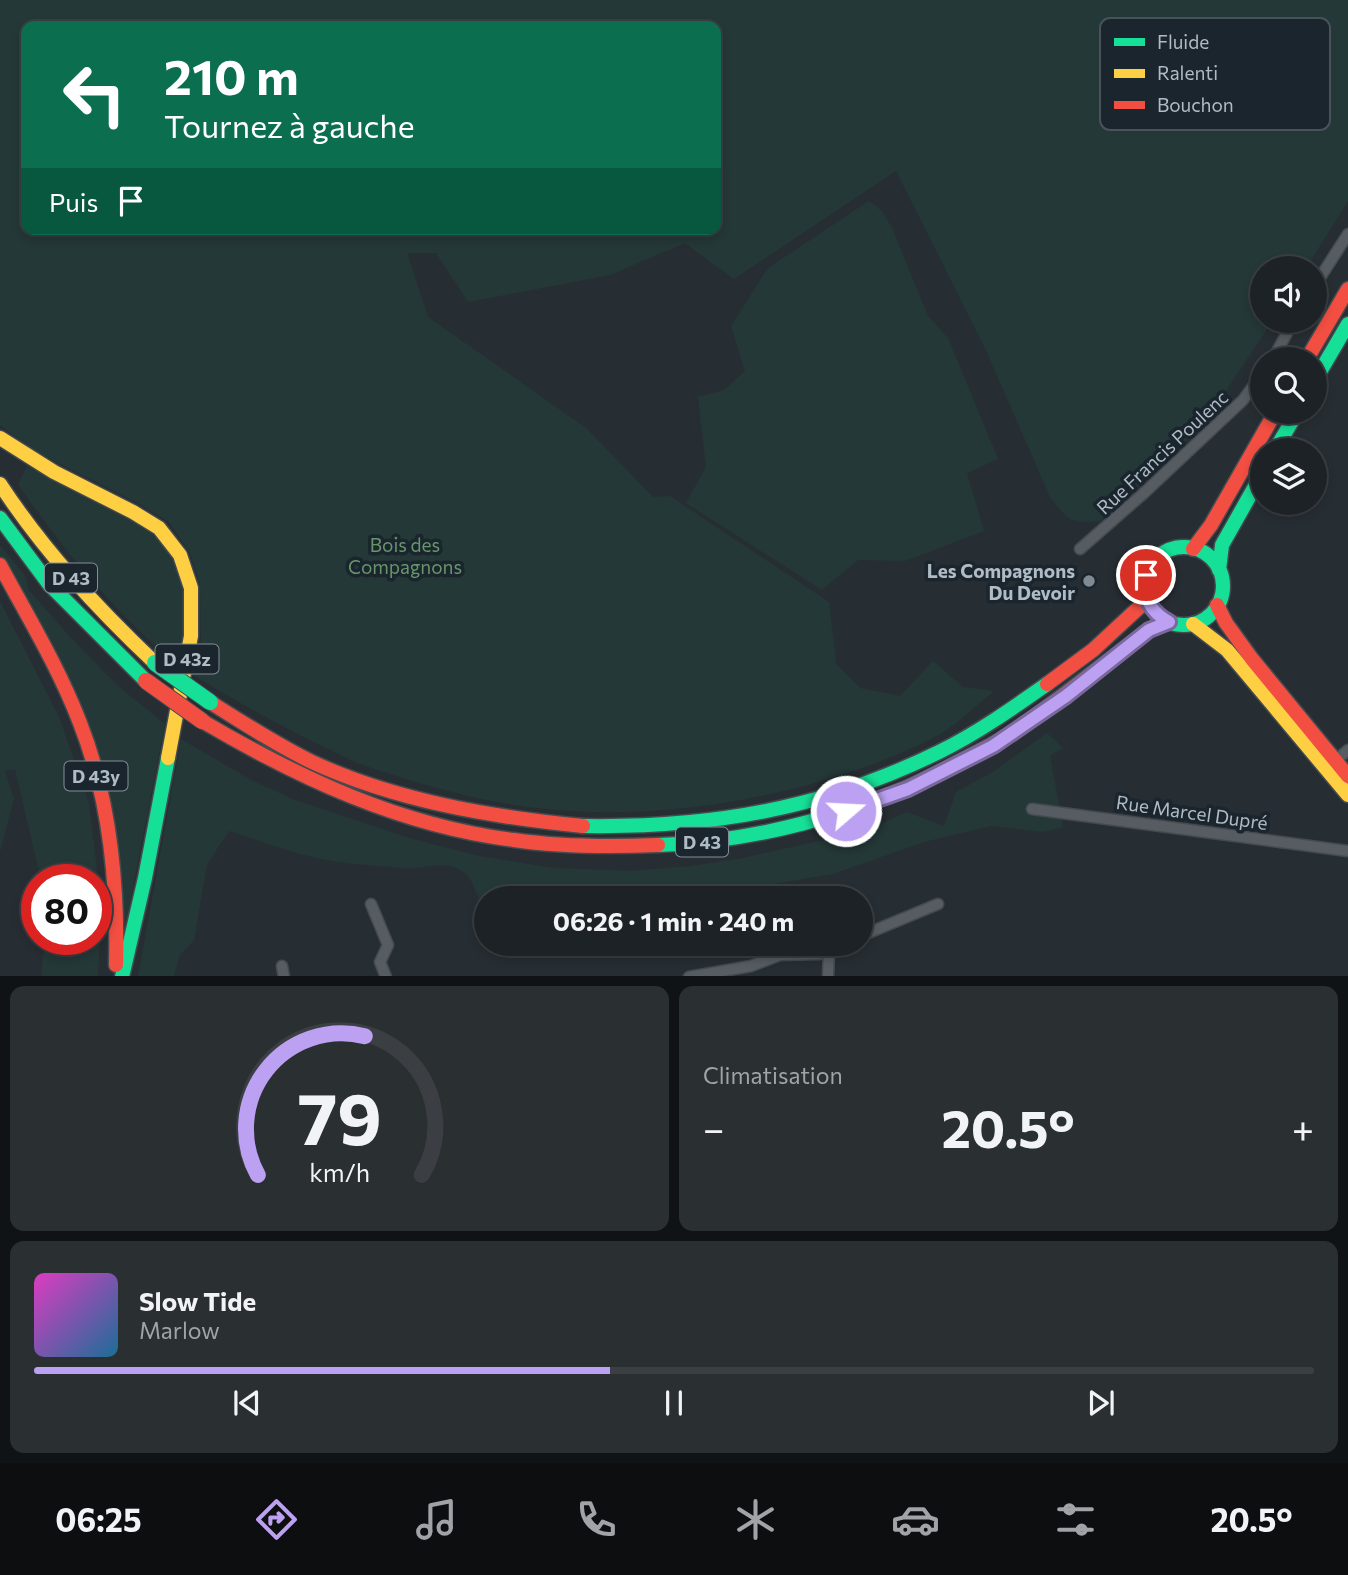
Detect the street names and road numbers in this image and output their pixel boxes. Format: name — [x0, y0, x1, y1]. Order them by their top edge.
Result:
street label: Rue Francis Poulenc — [1092, 385, 1232, 519]
road number: D 43 — [45, 564, 97, 592]
road number: D 43z — [156, 644, 218, 674]
road number: D 43y — [64, 762, 128, 790]
street label: Rue Marcel Dupré — [1115, 790, 1269, 834]
road number: D 43 — [676, 828, 728, 856]

